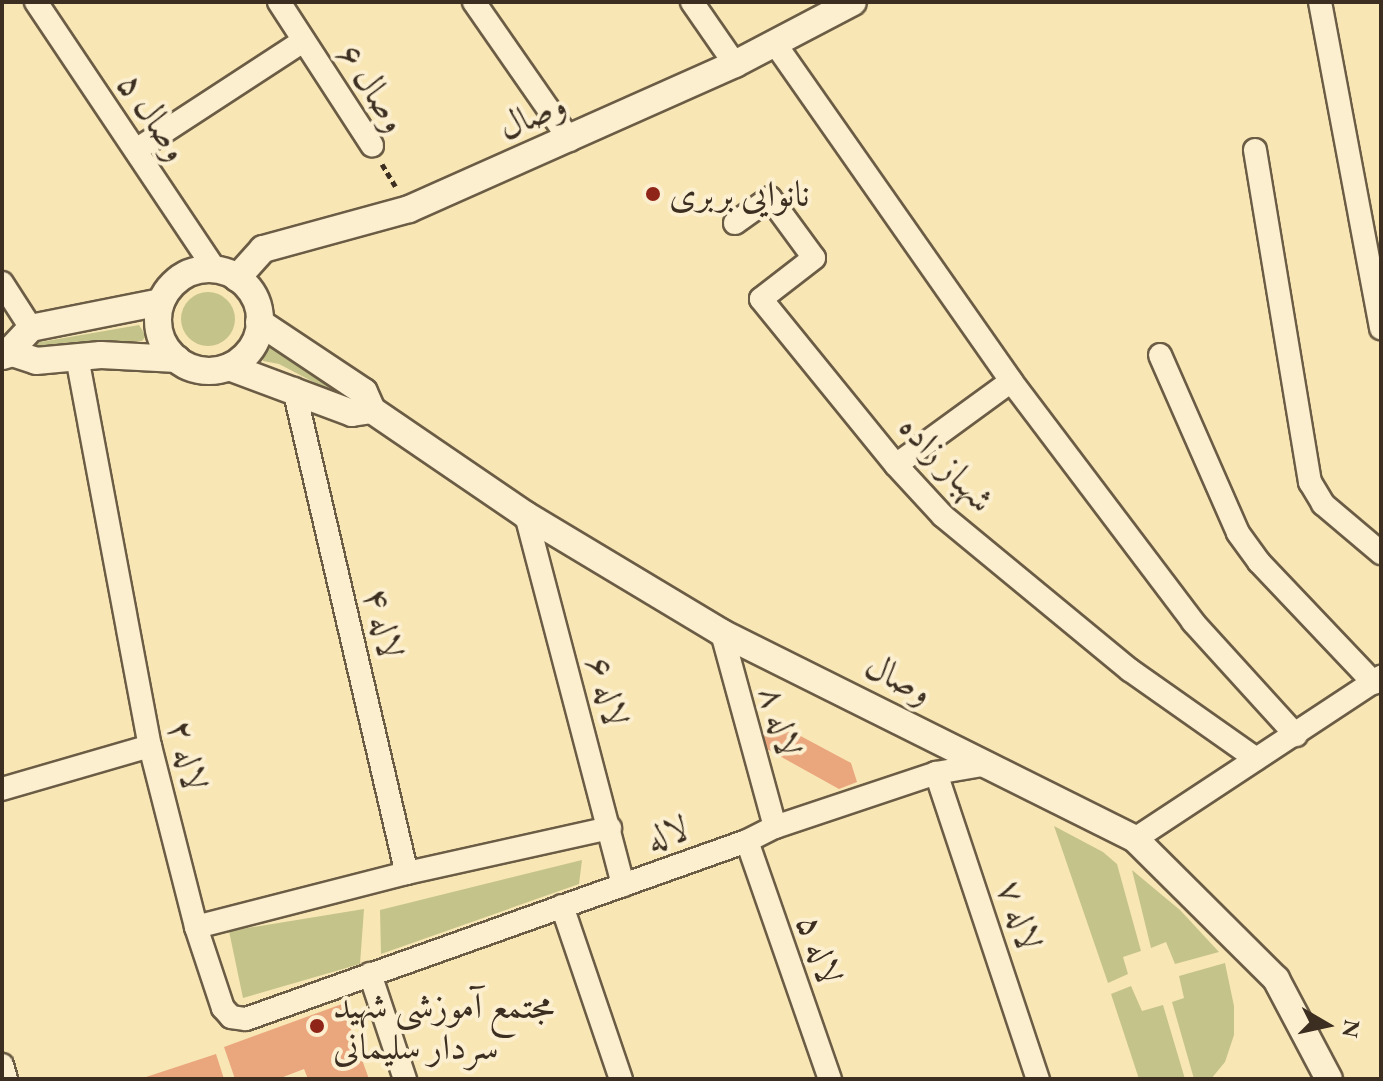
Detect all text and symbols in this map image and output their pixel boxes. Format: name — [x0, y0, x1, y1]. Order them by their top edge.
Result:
street label: وصال ۶ — [328, 34, 418, 140]
street label: وصال ۵ — [109, 63, 199, 169]
street label: وصال — [491, 81, 573, 149]
place label: نانوایی بربری — [669, 172, 809, 216]
marker: نانوایی بربری — [644, 185, 662, 203]
street label: شهباز زاده — [890, 405, 1004, 521]
street label: لاله ۴ — [355, 584, 413, 662]
street label: وصال — [858, 643, 940, 713]
street label: لاله ۶ — [578, 651, 638, 731]
street label: لاله ۸ — [751, 681, 811, 761]
street label: لاله ۲ — [159, 716, 217, 794]
street label: لاله — [640, 805, 694, 861]
street label: لاله ۷ — [988, 875, 1052, 955]
street label: لاله ۵ — [788, 908, 852, 990]
place label: مجتمع آموزشی شهید سردار سلیمانی — [333, 983, 554, 1068]
north arrow — [1287, 985, 1367, 1065]
marker: مجتمع آموزشی شهید سردار سلیمانی — [308, 1017, 326, 1035]
text: N — [1335, 1018, 1367, 1040]

